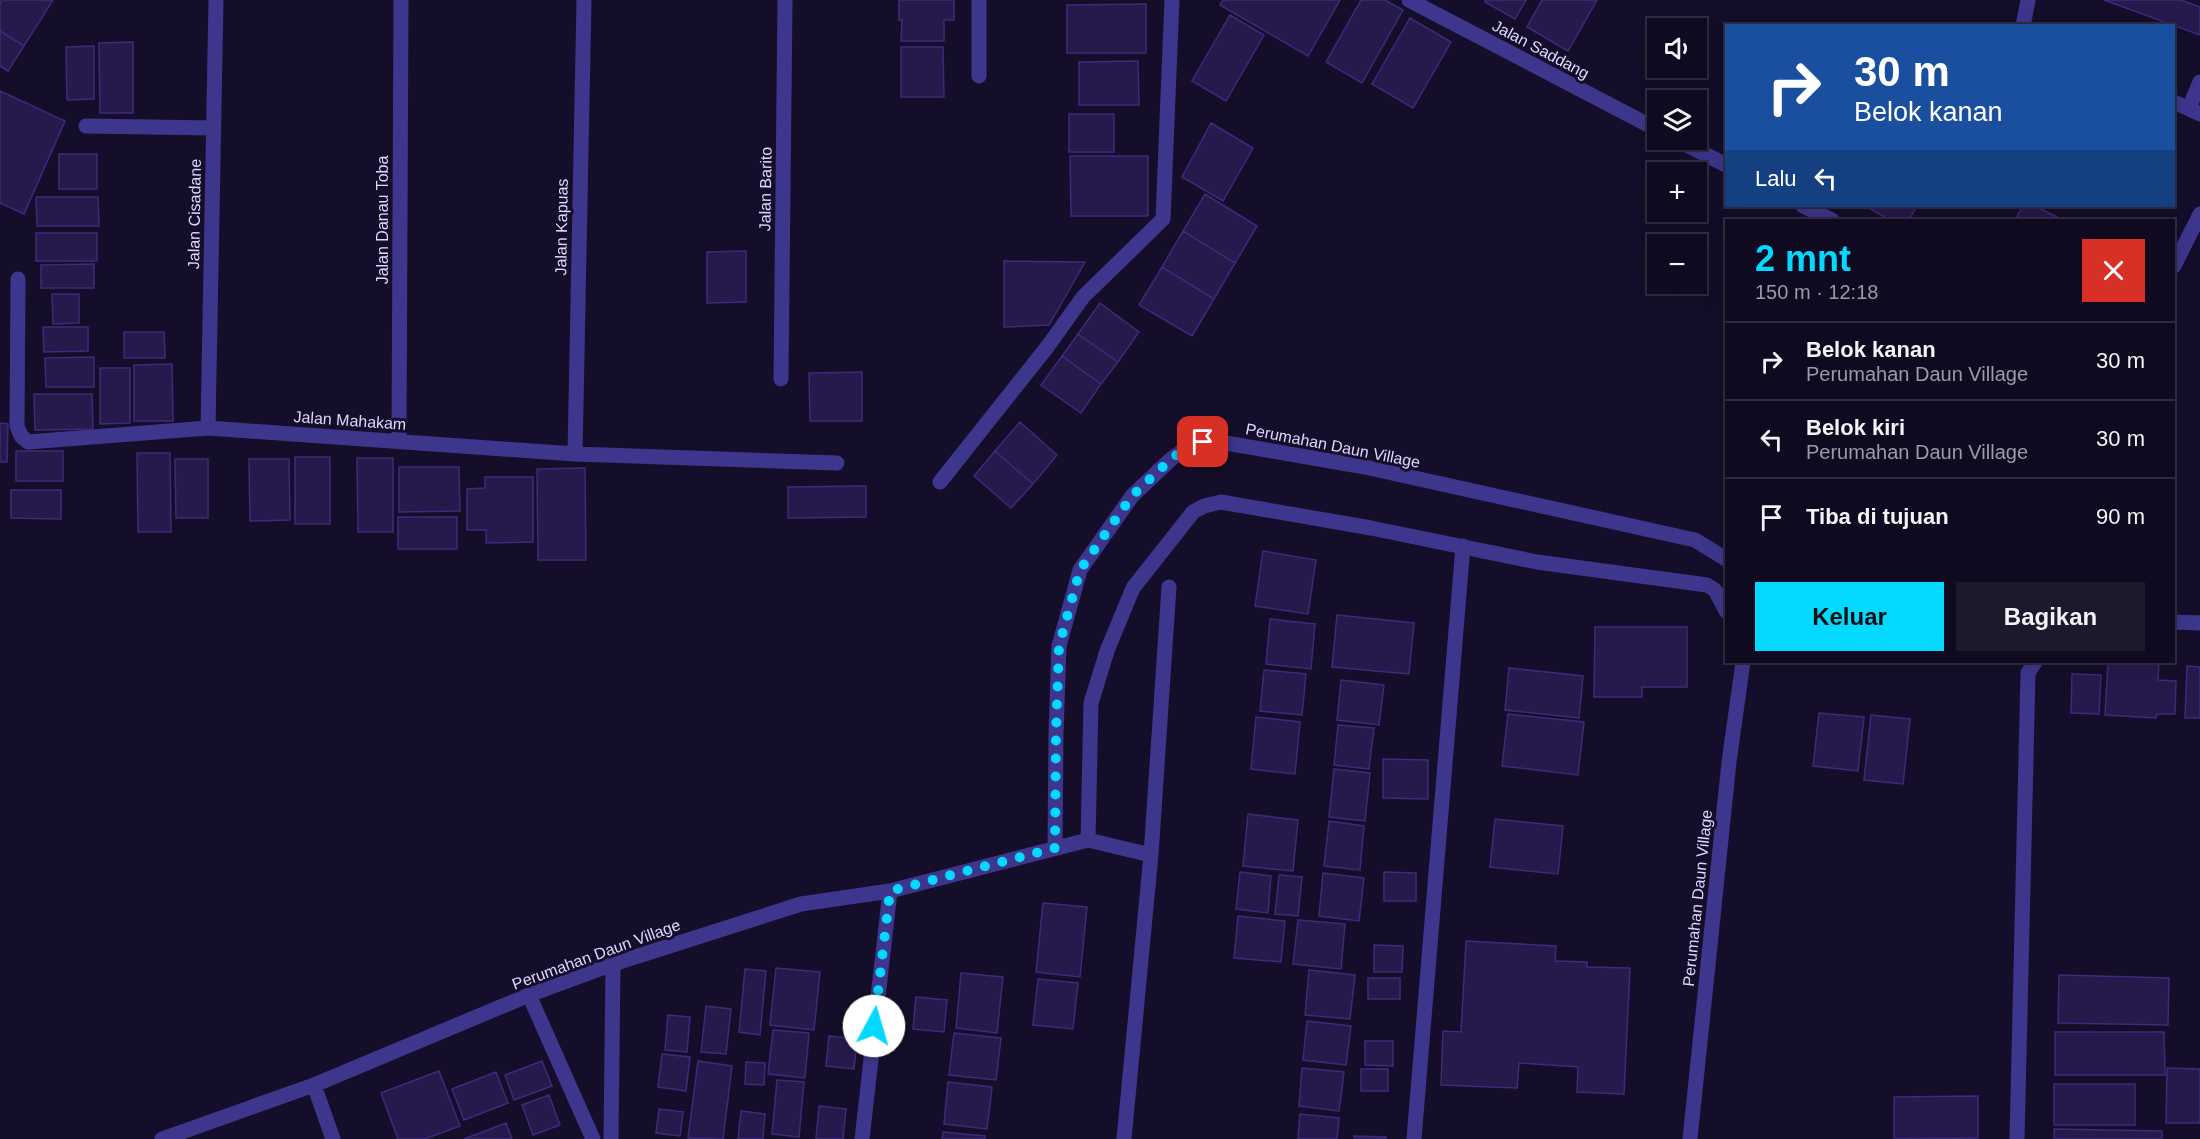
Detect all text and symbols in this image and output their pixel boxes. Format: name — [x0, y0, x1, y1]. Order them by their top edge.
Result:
street label: Jalan Saddang — [1490, 17, 1592, 82]
map controls — [1647, 18, 1707, 294]
button: sound — [1647, 18, 1707, 78]
icon: right — [1755, 48, 1833, 126]
text: 30 m — [1854, 48, 1950, 95]
button: layers — [1647, 90, 1707, 150]
text: Belok kanan — [1854, 97, 2003, 127]
street label: Jalan Barito — [756, 147, 775, 231]
street label: Jalan Danau Toba — [374, 156, 391, 284]
street label: Jalan Cisadane — [185, 159, 204, 269]
button: + — [1647, 162, 1707, 222]
icon: left — [1809, 162, 1842, 195]
text: Lalu — [1755, 166, 1797, 191]
street label: Jalan Kapuas — [552, 178, 571, 276]
button: − — [1647, 234, 1707, 294]
text: 2 mnt — [1755, 238, 1851, 279]
button: close — [2082, 239, 2145, 302]
text: 150 m · 12:18 — [1755, 281, 1878, 303]
text: Belok kanan — [1806, 337, 1936, 362]
icon: right — [1755, 345, 1788, 378]
text: 30 m — [2096, 348, 2145, 373]
text: Perumahan Daun Village — [1806, 363, 2028, 385]
street label: Jalan Mahakam — [293, 408, 407, 433]
text: Belok kiri — [1806, 415, 1905, 440]
pin — [1177, 416, 1228, 467]
street label: Perumahan Daun Village — [1244, 420, 1422, 471]
icon: left — [1755, 423, 1788, 456]
icon: arrive — [1186, 425, 1219, 458]
text: 30 m — [2096, 426, 2145, 451]
text: Perumahan Daun Village — [1806, 441, 2028, 463]
icon: arrive — [1755, 501, 1788, 534]
text: Tiba di tujuan — [1806, 504, 1949, 529]
text: 90 m — [2096, 504, 2145, 529]
button: Keluar — [1755, 582, 1944, 651]
button: Bagikan — [1956, 582, 2145, 651]
street label: Perumahan Daun Village — [1680, 809, 1715, 987]
street label: Perumahan Daun Village — [510, 916, 683, 993]
position arrow — [842, 994, 906, 1058]

